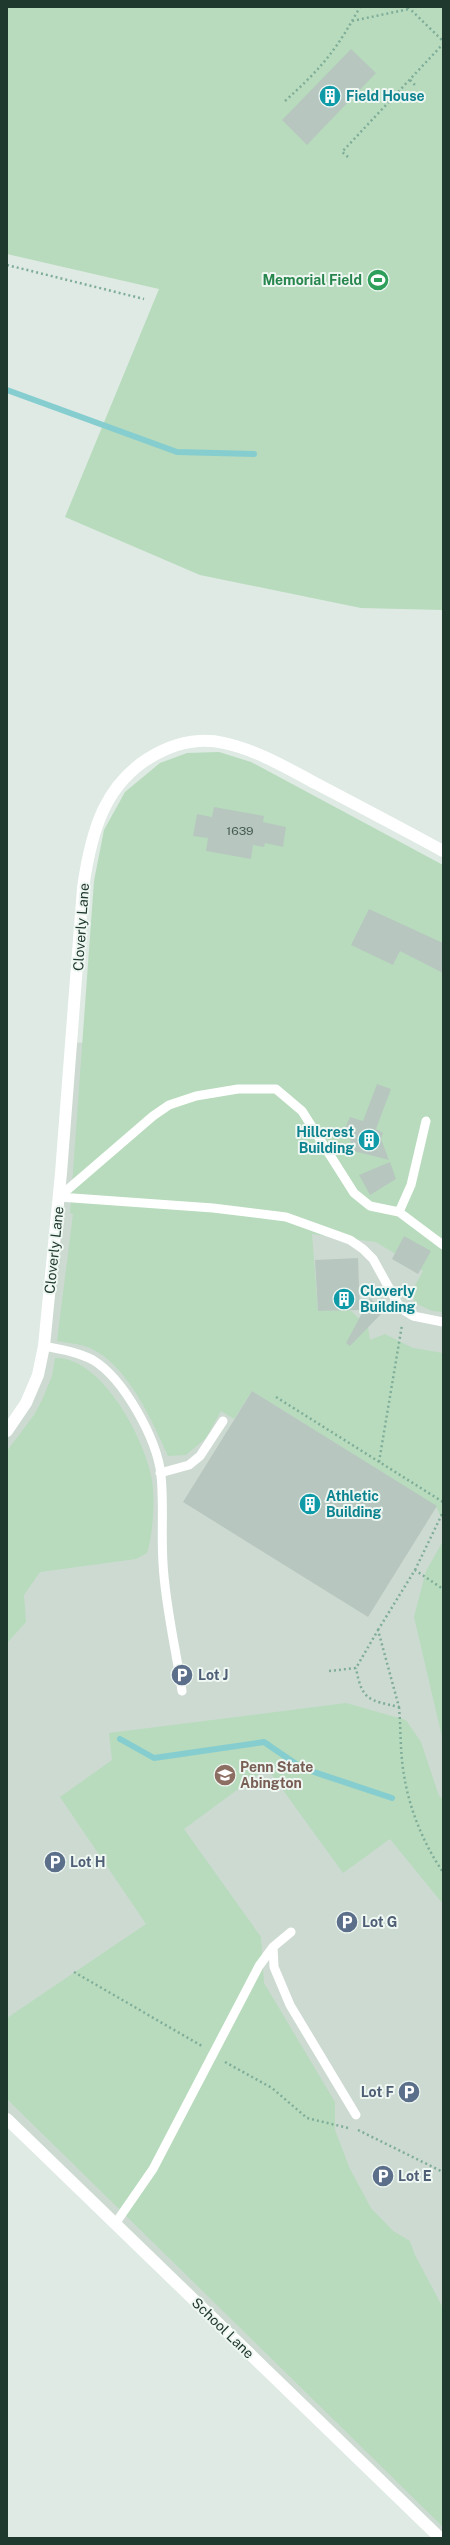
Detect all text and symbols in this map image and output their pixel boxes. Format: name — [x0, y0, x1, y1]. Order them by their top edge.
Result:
building icon: Field House — [317, 83, 343, 109]
place label: Field House — [346, 88, 425, 104]
sports icon: Memorial Field — [365, 267, 391, 293]
place label: Memorial Field — [262, 272, 362, 288]
house number: 1639 — [226, 824, 254, 838]
street label: Cloverly Lane — [70, 882, 92, 971]
place label: Hillcrest Building — [296, 1124, 354, 1156]
building icon: Hillcrest Building — [356, 1127, 382, 1153]
street label: Cloverly Lane — [41, 1205, 67, 1295]
place label: Cloverly Building — [360, 1283, 416, 1315]
building icon: Cloverly Building — [331, 1286, 357, 1312]
place label: Athletic Building — [326, 1488, 382, 1520]
building icon: Athletic Building — [297, 1491, 323, 1517]
parking icon: Lot J — [169, 1662, 195, 1688]
place label: Lot J — [198, 1667, 228, 1683]
place label: Penn State Abington — [240, 1759, 313, 1791]
school or university icon: Penn State Abington — [212, 1762, 238, 1788]
parking icon: Lot H — [42, 1849, 68, 1875]
place label: Lot H — [70, 1854, 106, 1870]
parking icon: Lot G — [334, 1909, 360, 1935]
place label: Lot G — [362, 1914, 397, 1930]
parking icon: Lot F — [396, 2079, 422, 2105]
place label: Lot F — [361, 2084, 394, 2100]
parking icon: Lot E — [370, 2163, 396, 2189]
place label: Lot E — [398, 2168, 432, 2184]
street label: School Lane — [189, 2294, 257, 2362]

